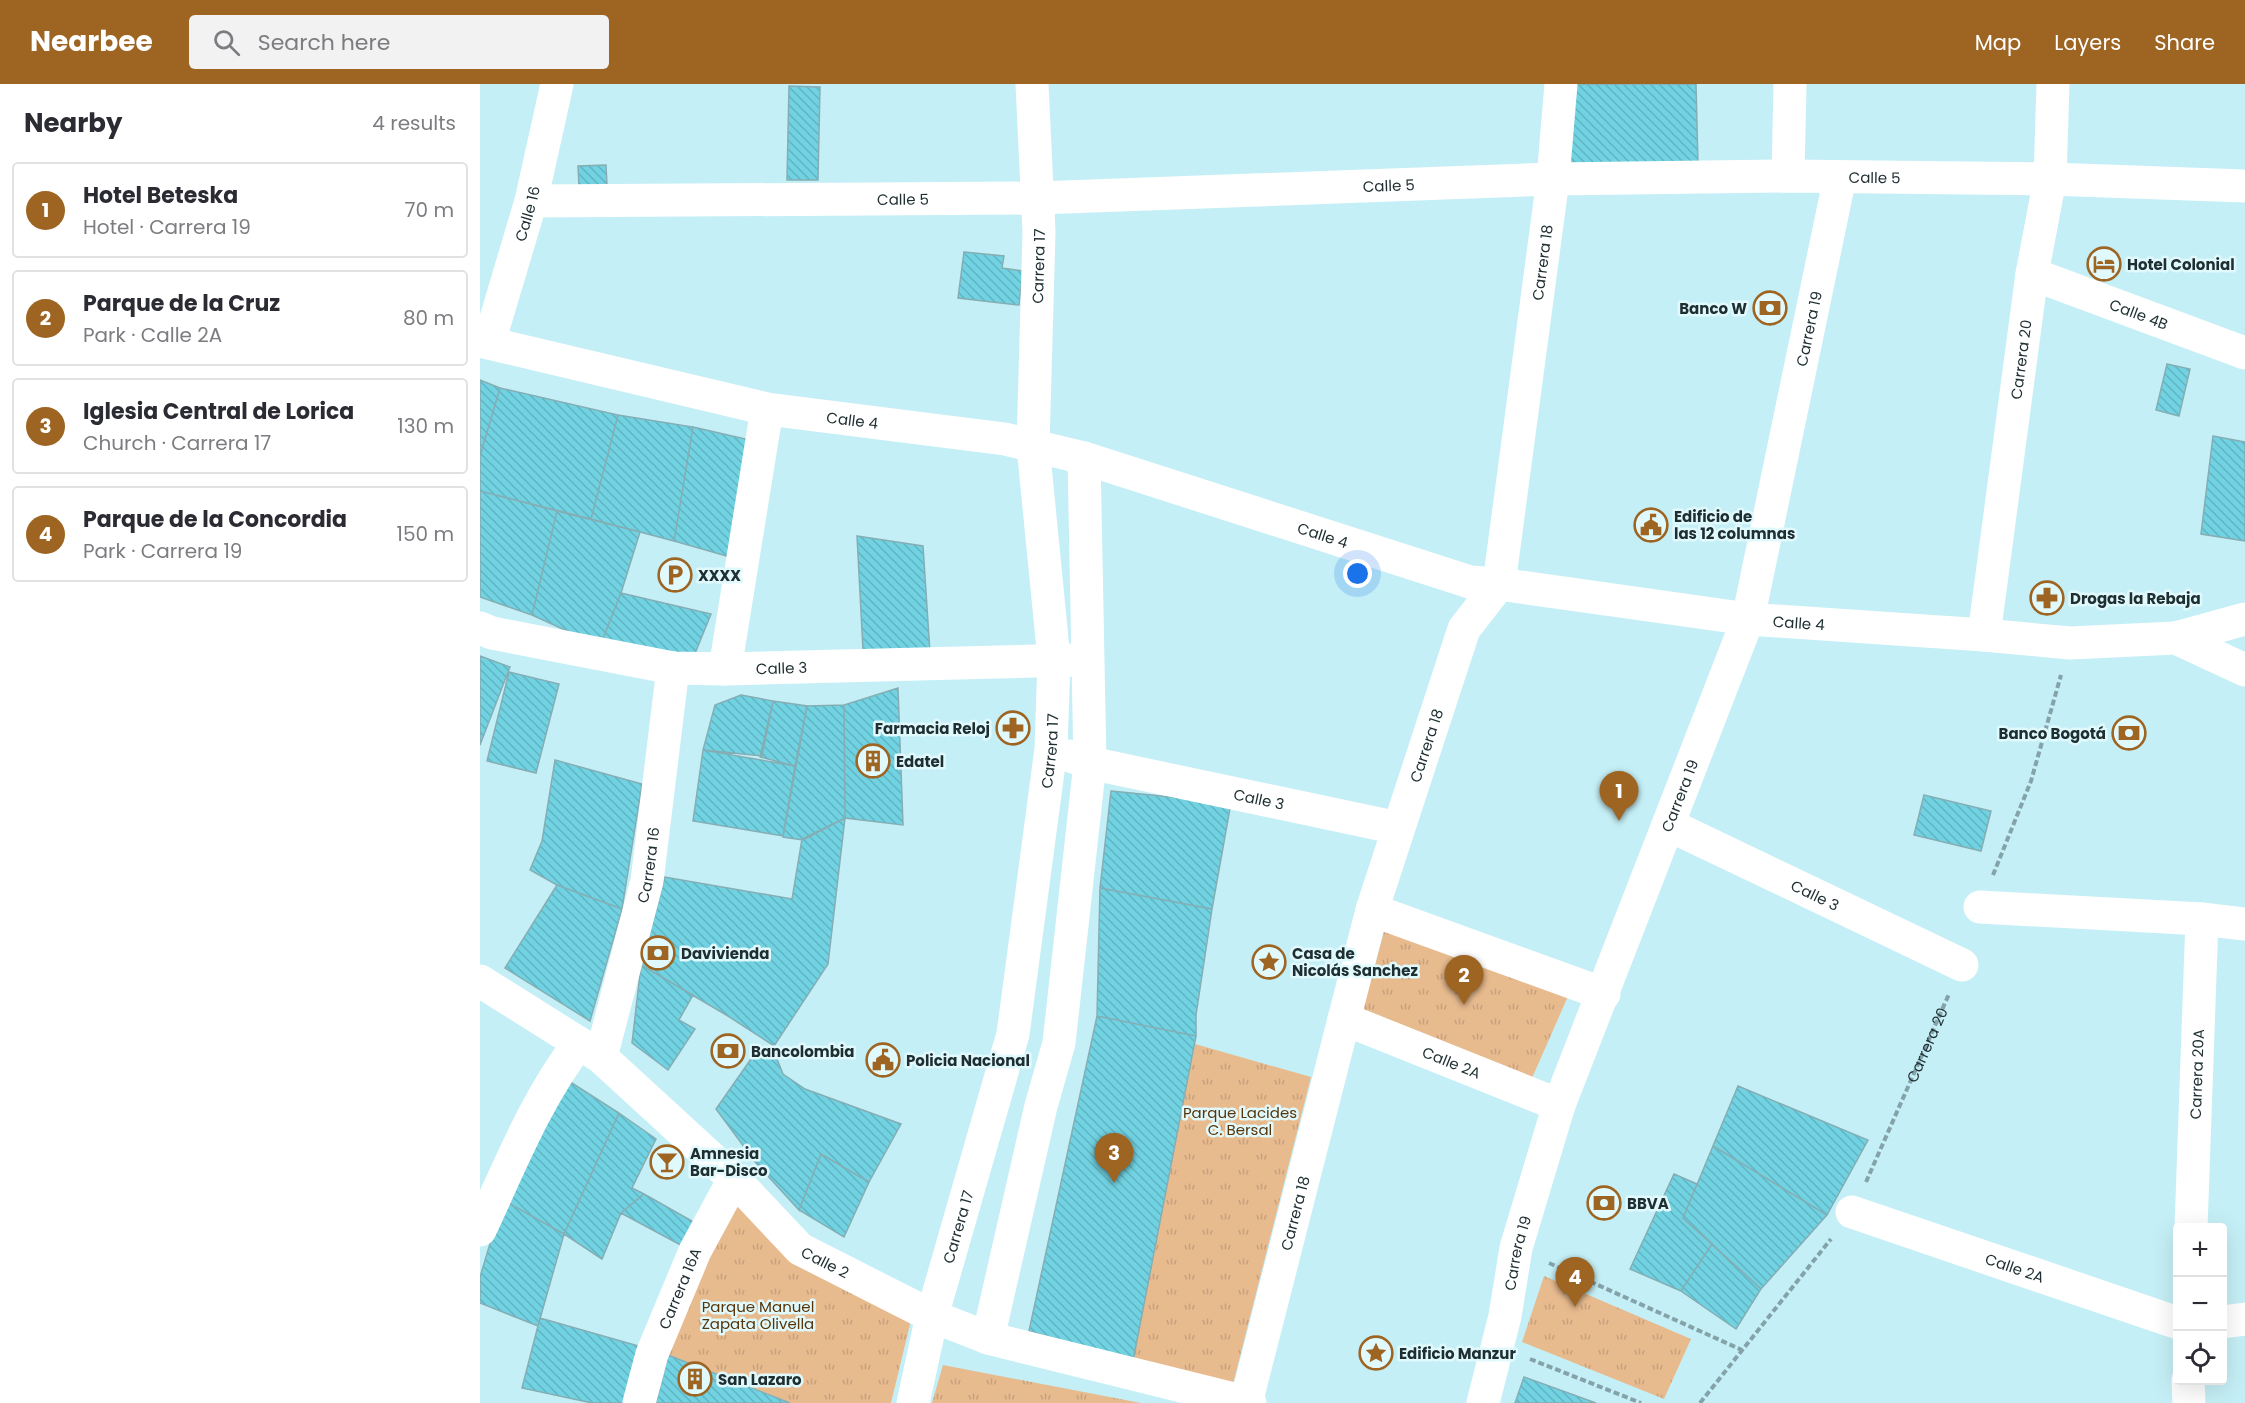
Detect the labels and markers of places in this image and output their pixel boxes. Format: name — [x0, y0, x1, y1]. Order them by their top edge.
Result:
hotel icon: Hotel Colonial — [2086, 246, 2122, 282]
place label: Hotel Colonial — [2127, 254, 2235, 275]
bank icon: Banco W — [1752, 290, 1788, 326]
place label: Banco W — [1679, 298, 1747, 319]
place label: Edificio de las 12 columnas — [1674, 506, 1795, 544]
public building icon: Edificio de las 12 columnas — [1633, 507, 1669, 543]
parking icon: XXXX — [657, 557, 693, 593]
place label: XXXX — [698, 565, 741, 586]
pharmacy icon: Drogas la Rebaja — [2029, 580, 2065, 616]
place label: Drogas la Rebaja — [2070, 588, 2201, 609]
pharmacy icon: Farmacia Reloj — [995, 710, 1031, 746]
bank icon: Banco Bogotá — [2111, 715, 2147, 751]
place label: Farmacia Reloj — [875, 718, 990, 739]
place label: Banco Bogotá — [1999, 723, 2106, 744]
building icon: Edatel — [855, 743, 891, 779]
place label: Edatel — [896, 751, 944, 772]
pin: 1 — [1600, 772, 1638, 821]
bank icon: Davivienda — [640, 935, 676, 971]
place label: Davivienda — [681, 943, 769, 964]
place label: Casa de Nicolás Sanchez — [1292, 943, 1418, 981]
place icon: Casa de Nicolás Sanchez — [1251, 944, 1287, 980]
pin: 2 — [1444, 956, 1484, 1005]
bank icon: Bancolombia — [710, 1033, 746, 1069]
place label: Bancolombia — [751, 1041, 854, 1062]
public building icon: Policia Nacional — [865, 1042, 901, 1078]
place label: Policia Nacional — [906, 1050, 1030, 1071]
pin: 3 — [1094, 1134, 1134, 1183]
place label: Amnesia Bar-Disco — [690, 1143, 768, 1181]
bar icon: Amnesia Bar-Disco — [649, 1144, 685, 1180]
bank icon: BBVA — [1586, 1185, 1622, 1221]
place label: BBVA — [1627, 1193, 1669, 1214]
pin: 4 — [1556, 1258, 1594, 1307]
place icon: Edificio Manzur — [1358, 1335, 1394, 1371]
place label: Edificio Manzur — [1399, 1343, 1516, 1364]
building icon: San Lazaro — [677, 1361, 713, 1397]
place label: San Lazaro — [718, 1369, 802, 1390]

